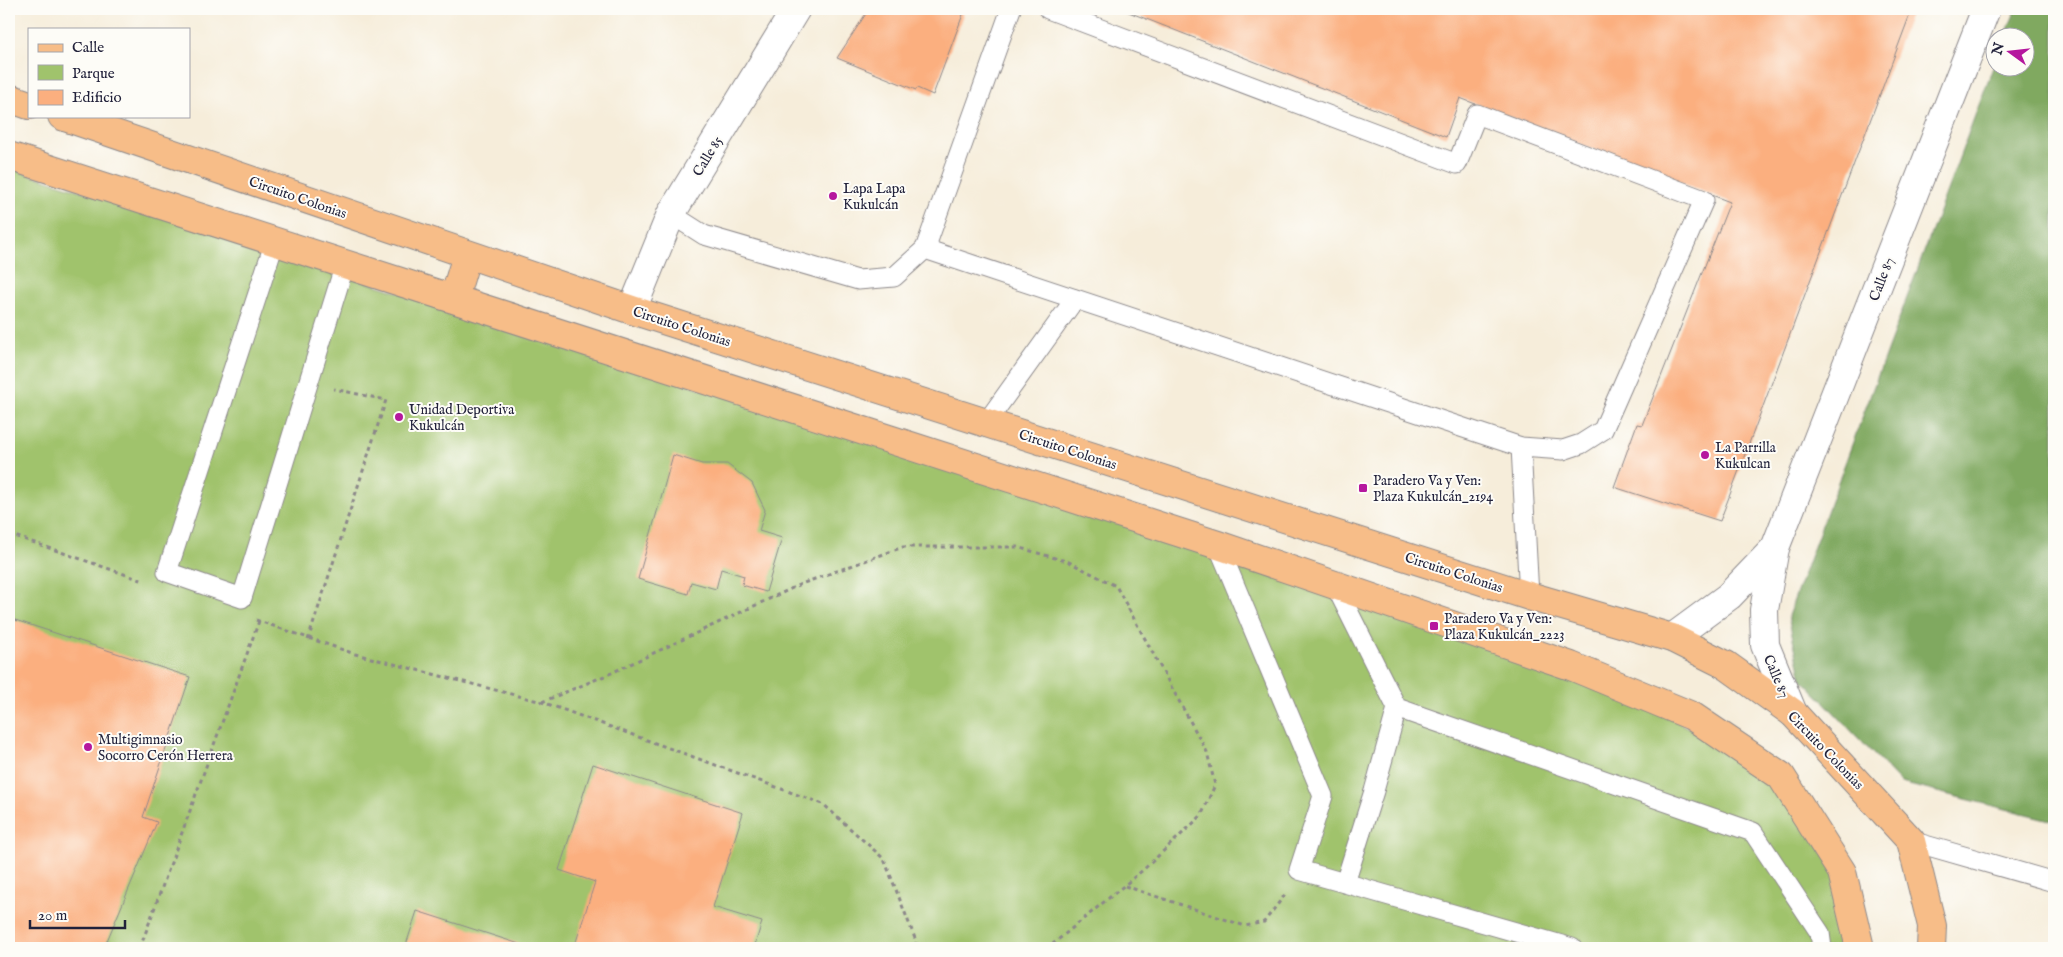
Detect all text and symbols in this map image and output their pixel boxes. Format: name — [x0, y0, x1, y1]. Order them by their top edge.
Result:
legend — [28, 28, 190, 118]
north arrow — [1986, 28, 2036, 78]
text: Calle — [72, 38, 104, 57]
text: N — [1988, 41, 2009, 58]
text: Parque — [72, 64, 115, 83]
text: Edificio — [72, 88, 122, 107]
street label: Calle 85 — [689, 133, 727, 180]
street label: Circuito Colonias — [246, 173, 349, 223]
place label: Lapa Lapa Kukulcán — [843, 180, 906, 214]
marker: Lapa Lapa Kukulcán — [827, 190, 839, 202]
street label: Calle 87 — [1865, 255, 1898, 304]
street label: Circuito Colonias — [630, 303, 733, 351]
place label: Unidad Deportiva Kukulcán — [409, 401, 515, 435]
marker: Unidad Deportiva Kukulcán — [393, 411, 405, 423]
street label: Circuito Colonias — [1016, 426, 1119, 474]
place label: La Parrilla Kukulcan — [1715, 439, 1777, 473]
marker: La Parrilla Kukulcan — [1699, 449, 1711, 461]
place label: Paradero Va y Ven: Plaza Kukulcán_2194 — [1373, 472, 1493, 506]
marker: Paradero Va y Ven: Plaza Kukulcán_2194 — [1357, 482, 1369, 494]
street label: Circuito Colonias — [1402, 549, 1505, 597]
place label: Paradero Va y Ven: Plaza Kukulcán_2223 — [1444, 610, 1565, 644]
marker: Paradero Va y Ven: Plaza Kukulcán_2223 — [1428, 620, 1440, 632]
street label: Calle 87 — [1759, 652, 1793, 701]
street label: Circuito Colonias — [1783, 708, 1867, 794]
place label: Multigimnasio Socorro Cerón Herrera — [98, 731, 234, 765]
marker: Multigimnasio Socorro Cerón Herrera — [82, 741, 94, 753]
scale bar — [30, 897, 125, 929]
text: 20 m — [38, 906, 68, 925]

